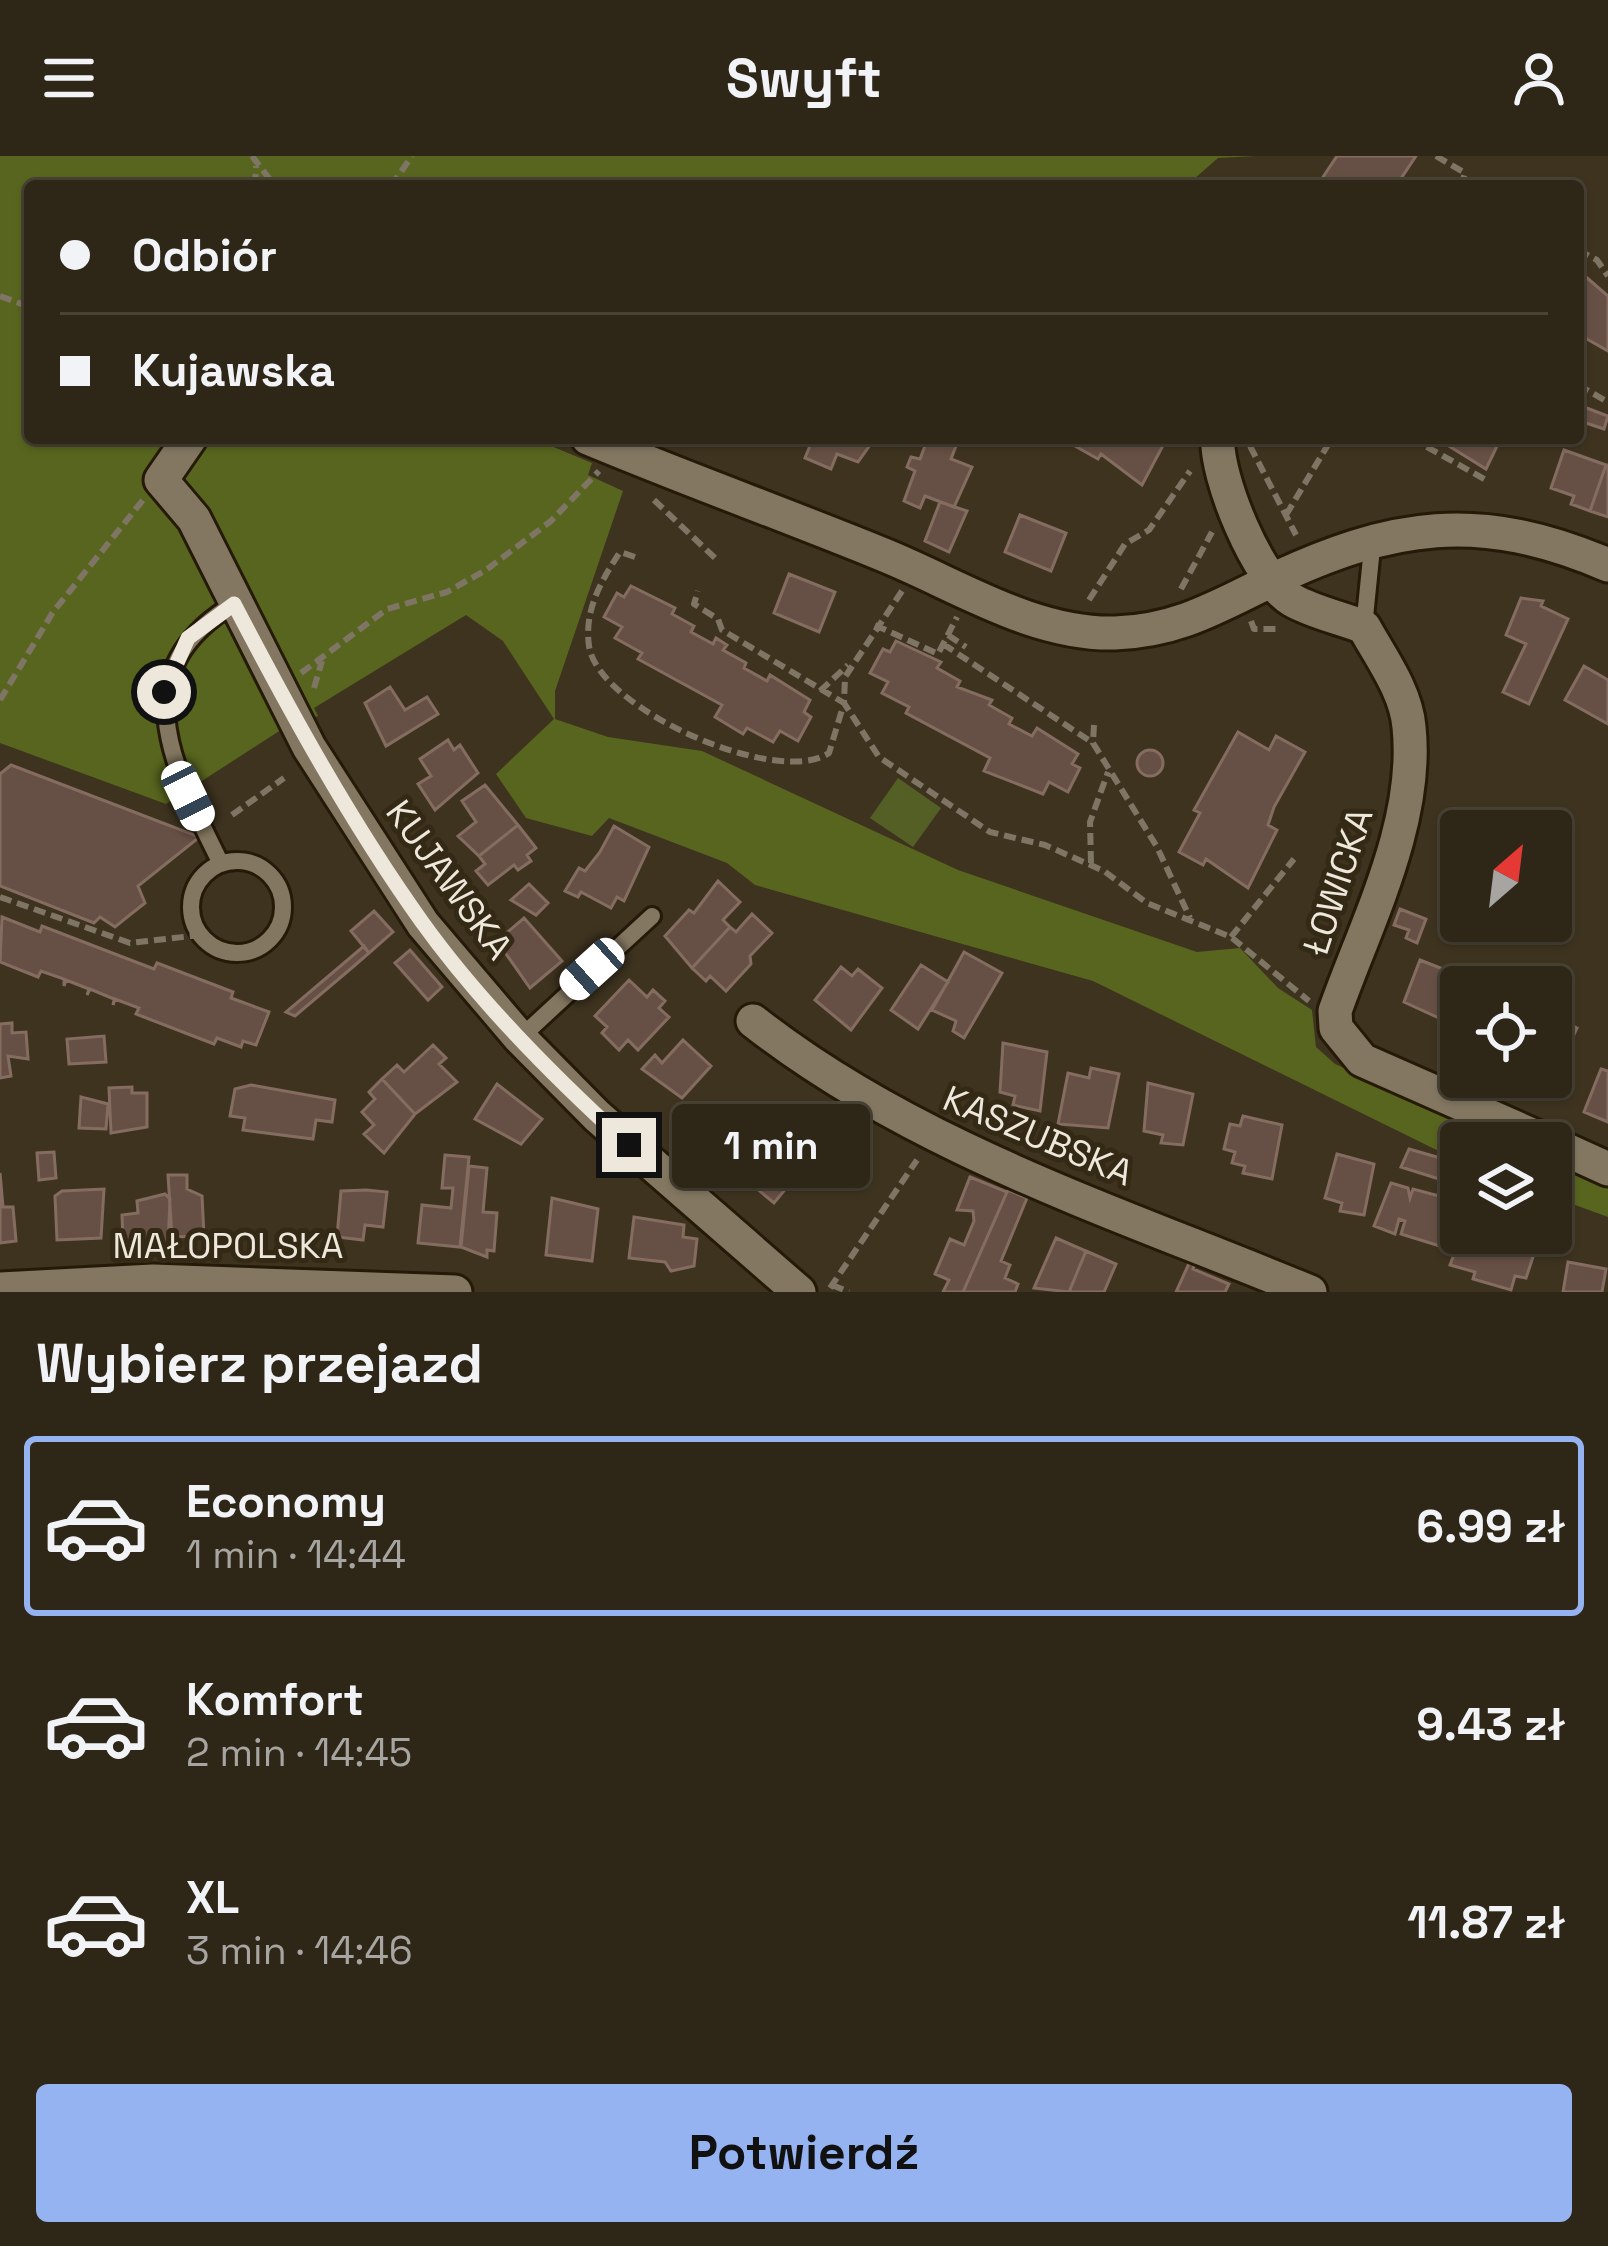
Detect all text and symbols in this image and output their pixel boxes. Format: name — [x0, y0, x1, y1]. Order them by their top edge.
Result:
text: Swyft — [726, 44, 882, 113]
icon: menu — [36, 45, 102, 111]
icon: person — [1506, 45, 1572, 111]
text: Odbiór — [132, 227, 277, 284]
text: Kujawska — [132, 342, 335, 399]
route start — [137, 665, 191, 719]
car — [156, 756, 220, 836]
street label: KUJAWSKA — [376, 791, 522, 969]
street label: ŁOWICKA — [1293, 802, 1383, 962]
north arrow — [1440, 810, 1572, 942]
map controls — [1440, 810, 1572, 1254]
car — [553, 932, 631, 1006]
button: locate — [1440, 966, 1572, 1098]
street label: KASZUBSKA — [936, 1075, 1140, 1197]
callout: 1 min — [671, 1103, 869, 1187]
route end — [602, 1118, 656, 1172]
text: 1 min — [723, 1121, 819, 1170]
button: layers — [1440, 1122, 1572, 1254]
street label: MAŁOPOLSKA — [113, 1223, 343, 1269]
text: Wybierz przejazd — [36, 1329, 483, 1398]
icon: car — [42, 1472, 150, 1580]
text: Economy — [186, 1473, 386, 1530]
text: 6.99 zł — [1416, 1498, 1566, 1555]
text: 1 min · 14:44 — [186, 1530, 406, 1579]
icon: car — [42, 1670, 150, 1778]
text: Komfort — [186, 1671, 364, 1728]
text: 9.43 zł — [1416, 1696, 1566, 1753]
text: 2 min · 14:45 — [186, 1728, 412, 1777]
icon: car — [42, 1868, 150, 1976]
text: XL — [186, 1869, 239, 1926]
text: 11.87 zł — [1407, 1894, 1566, 1951]
text: 3 min · 14:46 — [186, 1926, 413, 1975]
button: Potwierdź — [36, 2084, 1572, 2222]

